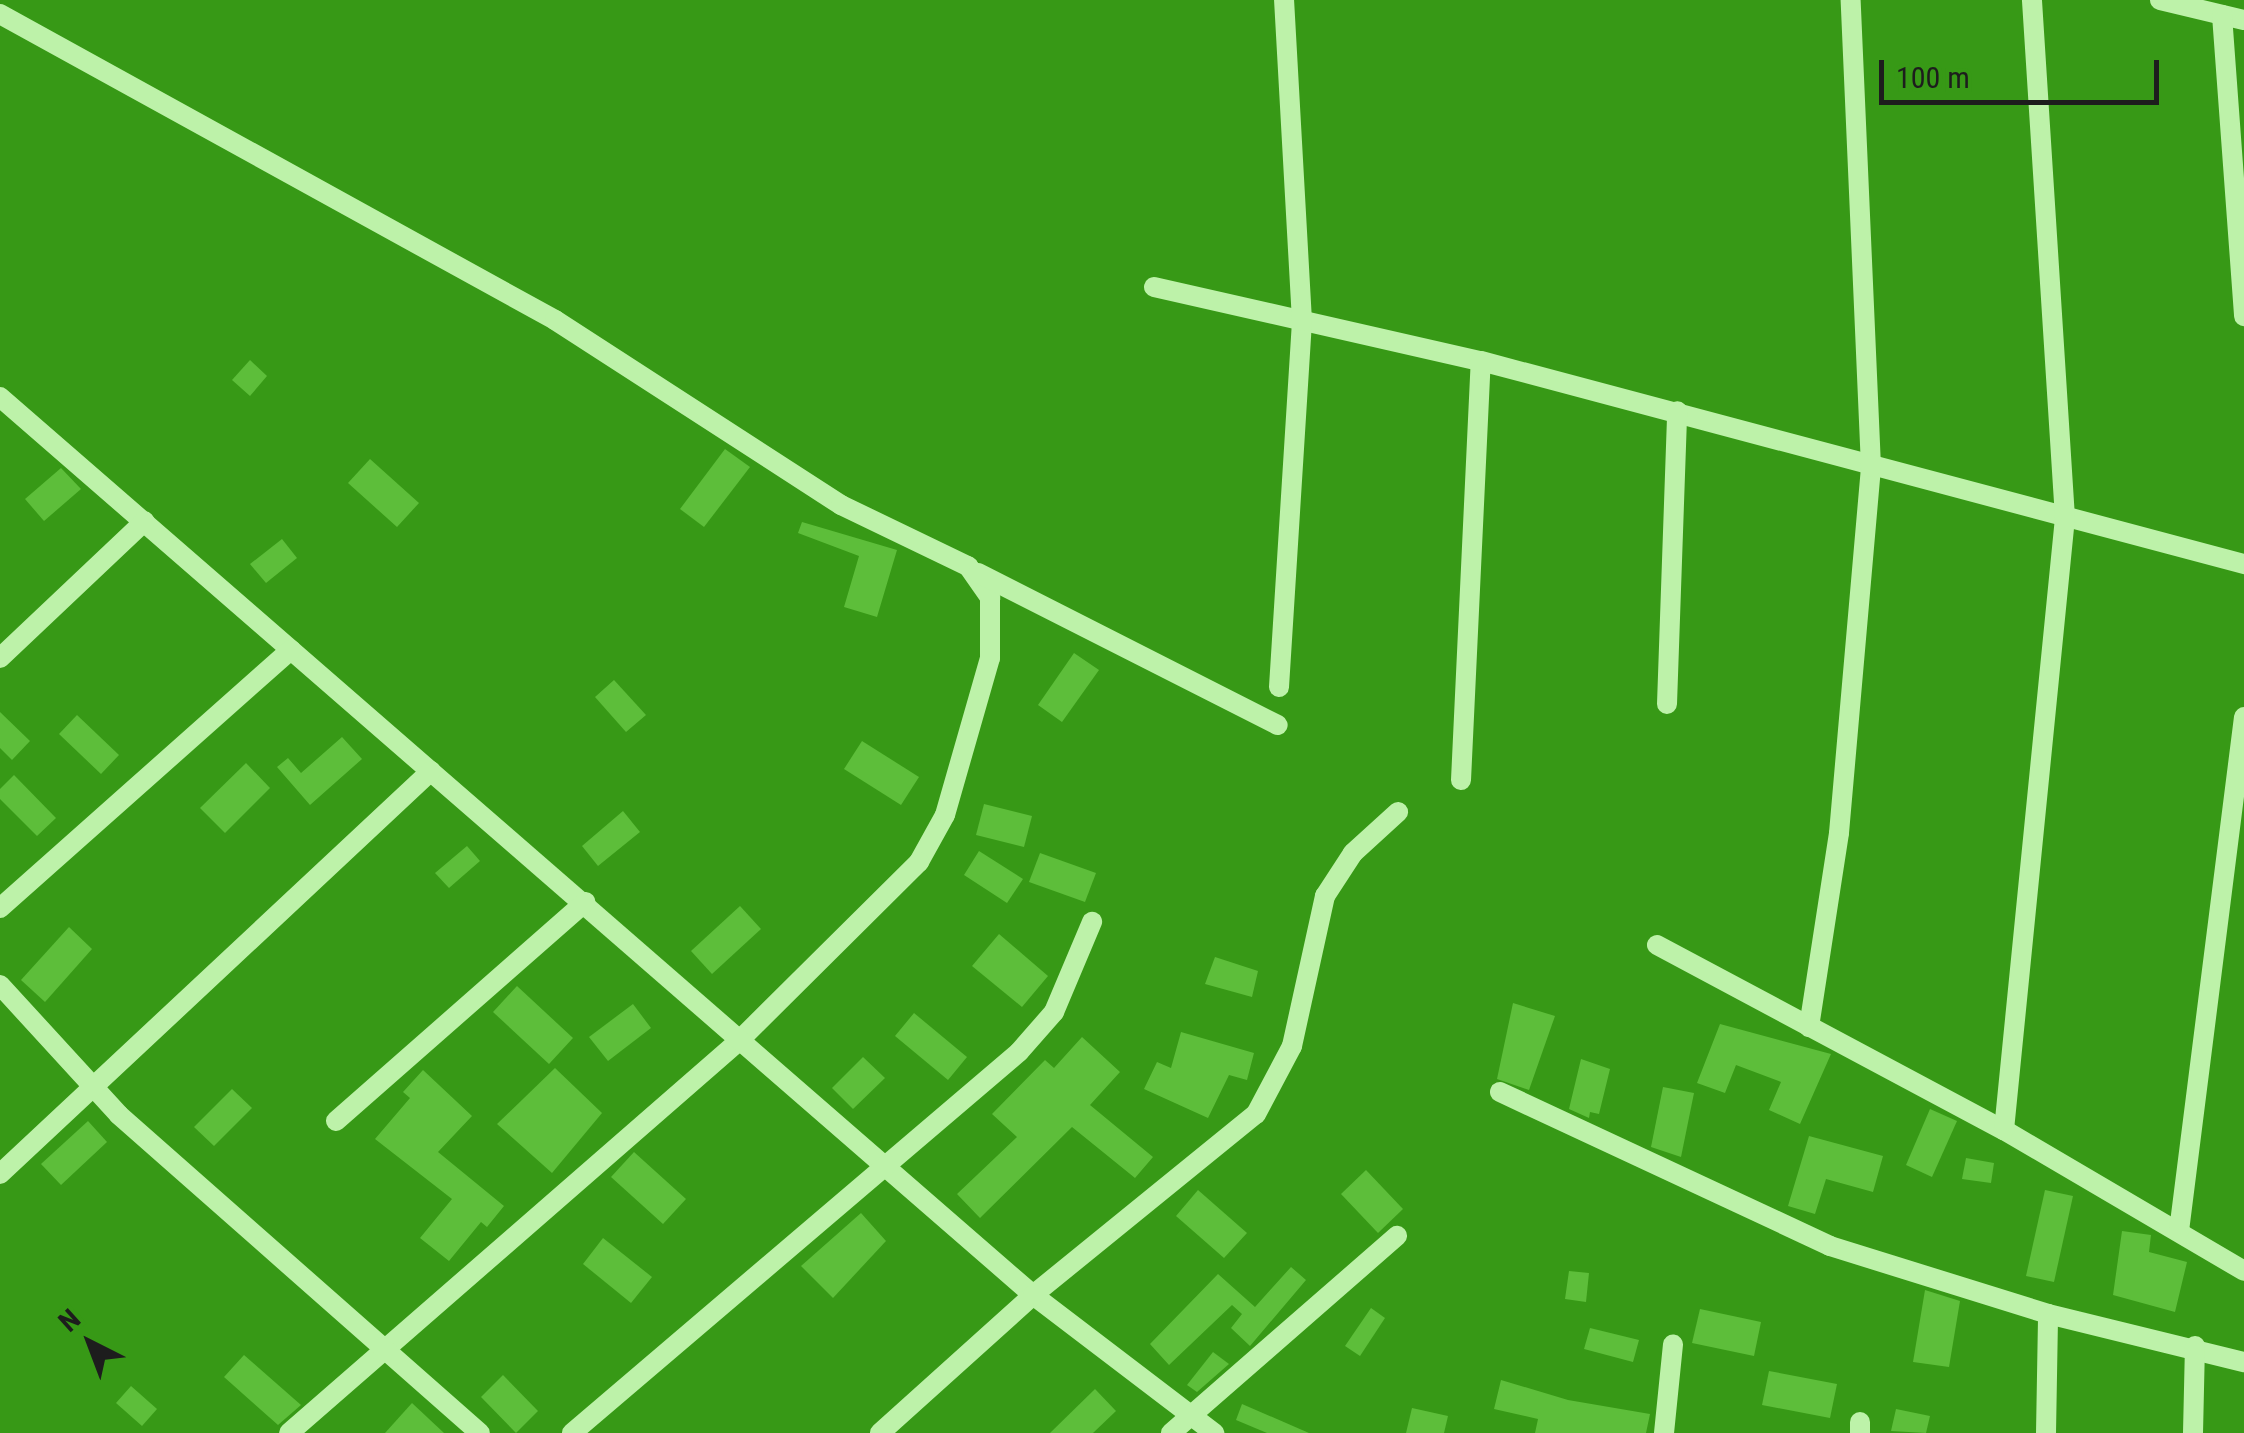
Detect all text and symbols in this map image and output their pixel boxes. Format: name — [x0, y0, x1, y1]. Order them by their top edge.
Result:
scale bar — [1884, 40, 2164, 102]
text: 100 m — [1896, 60, 1970, 95]
north arrow — [40, 1293, 140, 1393]
text: N — [52, 1302, 87, 1338]

